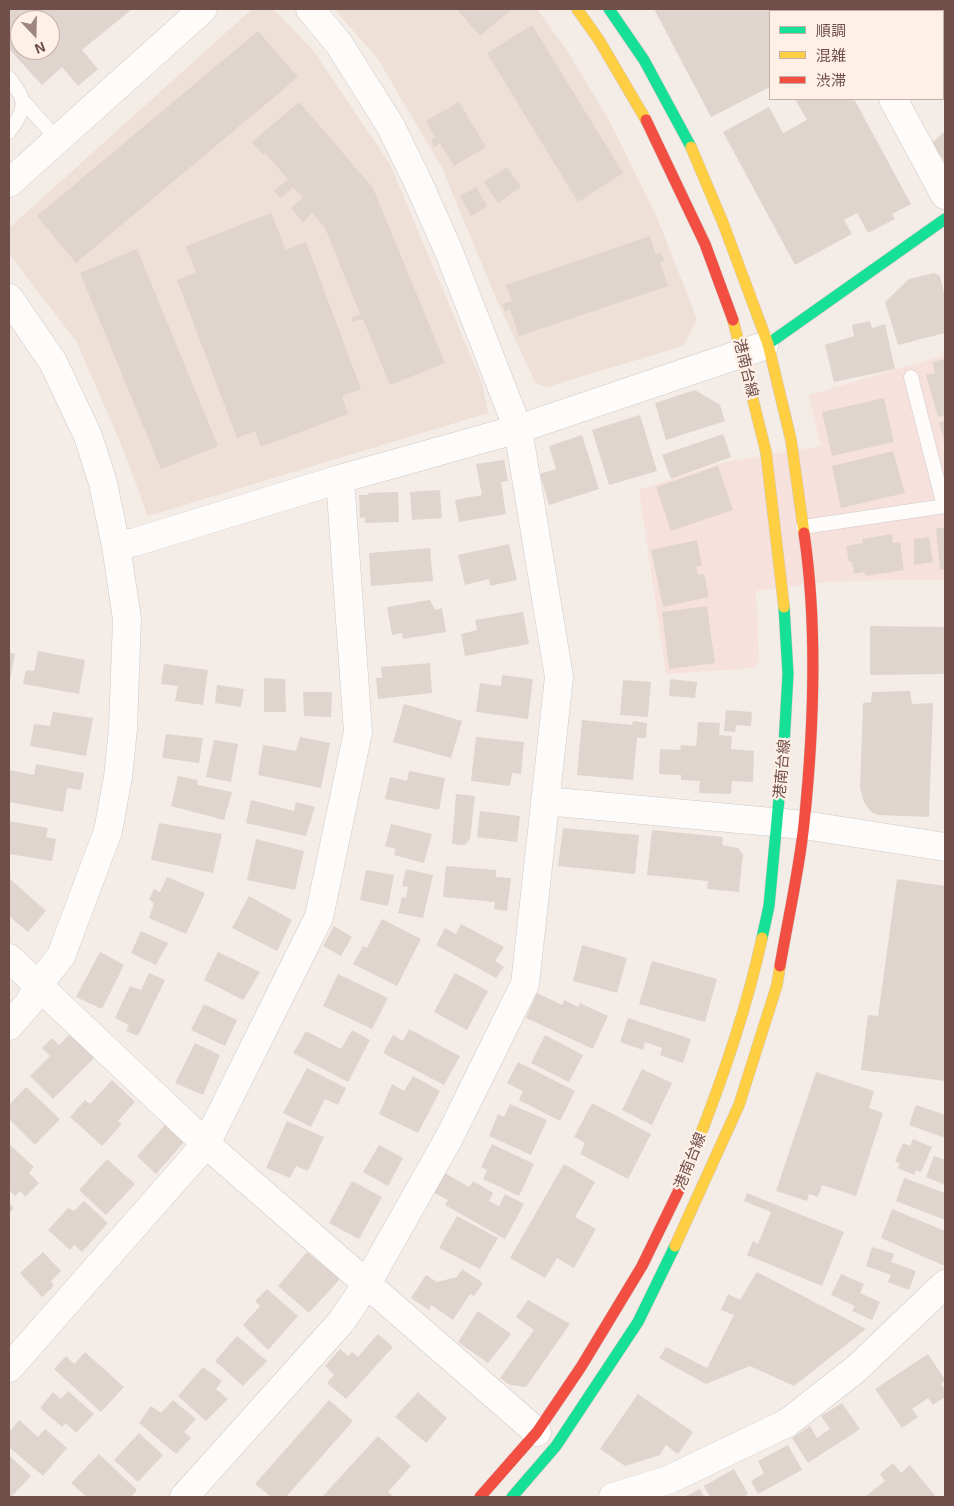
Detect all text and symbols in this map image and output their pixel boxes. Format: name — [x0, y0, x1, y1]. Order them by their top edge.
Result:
north arrow — [10, 10, 60, 60]
legend — [769, 10, 944, 100]
text: 順調 — [816, 21, 846, 39]
text: N — [32, 39, 48, 58]
text: 混雑 — [816, 46, 846, 64]
text: 渋滞 — [816, 71, 846, 89]
street label: 港南台線 — [730, 337, 762, 399]
street label: 港南台線 — [770, 738, 794, 800]
street label: 港南台線 — [670, 1130, 710, 1192]

